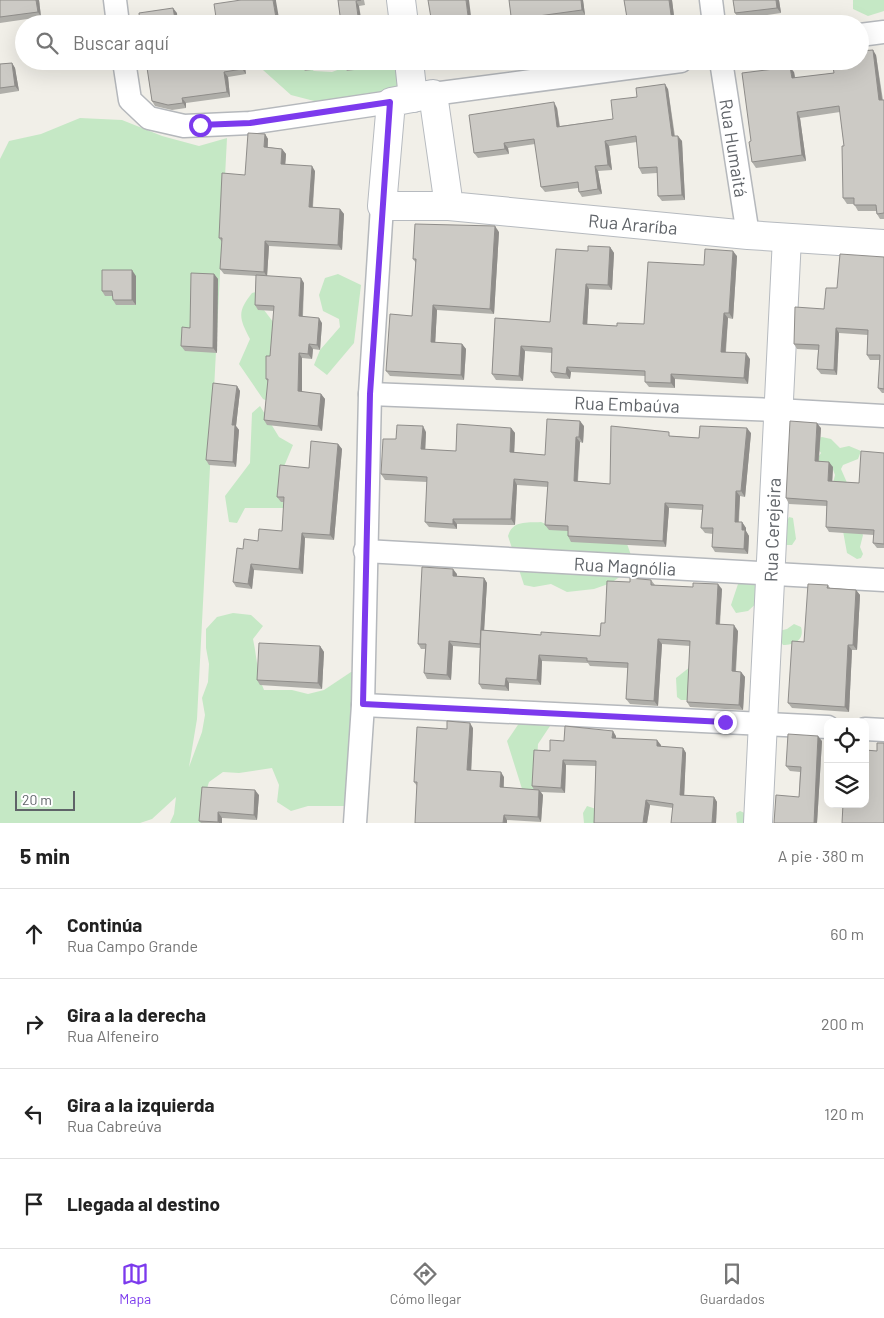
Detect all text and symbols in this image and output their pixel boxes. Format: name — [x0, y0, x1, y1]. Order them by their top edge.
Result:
search box — [15, 15, 869, 70]
icon: search — [33, 29, 61, 57]
text: Buscar aquí — [73, 31, 169, 54]
street label: Rua Humaitá — [715, 97, 753, 199]
route start — [189, 114, 212, 137]
street label: Rua Araríba — [587, 209, 679, 239]
street label: Rua Embaúva — [574, 391, 680, 417]
street label: Rua Cerejeira — [759, 477, 785, 583]
street label: Rua Magnólia — [573, 552, 677, 580]
route end — [714, 711, 737, 734]
map controls — [824, 718, 869, 808]
button: locate — [824, 718, 869, 763]
button: layers — [824, 763, 869, 808]
scale bar — [15, 788, 75, 811]
text: 20 m — [22, 791, 52, 808]
text: 5 min — [20, 843, 70, 868]
text: A pie · 380 m — [778, 846, 864, 865]
text: Continúa — [67, 913, 142, 936]
icon: ahead — [20, 920, 48, 948]
text: 60 m — [830, 924, 864, 943]
text: Rua Campo Grande — [67, 936, 198, 955]
text: Gira a la derecha — [67, 1003, 206, 1026]
icon: right — [20, 1010, 48, 1038]
text: 200 m — [821, 1014, 864, 1033]
text: Rua Alfeneiro — [67, 1026, 159, 1045]
text: Gira a la izquierda — [67, 1093, 215, 1116]
icon: left — [20, 1100, 48, 1128]
text: 120 m — [824, 1104, 864, 1123]
text: Rua Cabreúva — [67, 1116, 162, 1135]
icon: arrive — [20, 1190, 48, 1218]
text: Llegada al destino — [67, 1192, 220, 1215]
tab: Mapa — [119, 1260, 151, 1307]
tab: Cómo llegar — [390, 1260, 461, 1307]
tab: Guardados — [700, 1260, 765, 1307]

